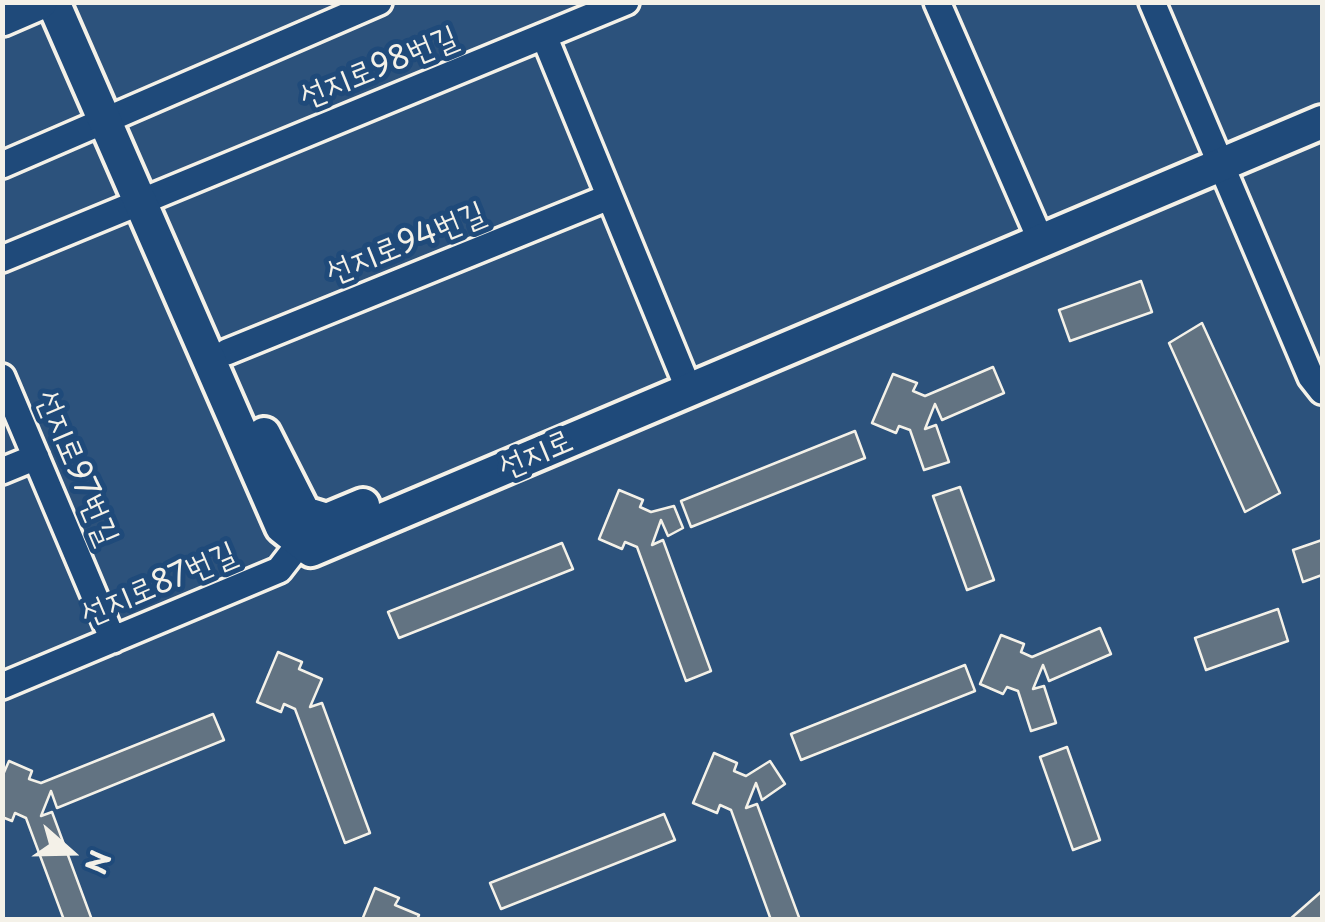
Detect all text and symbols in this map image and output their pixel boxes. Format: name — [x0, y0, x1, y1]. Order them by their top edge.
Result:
street label: 선지로98번길 — [294, 19, 464, 117]
street label: 선지로94번길 — [321, 195, 491, 293]
street label: 선지로97번길 — [26, 385, 126, 551]
street label: 선지로 — [493, 422, 579, 488]
street label: 선지로87번길 — [75, 535, 243, 635]
north arrow — [20, 802, 120, 902]
text: N — [75, 845, 123, 880]

